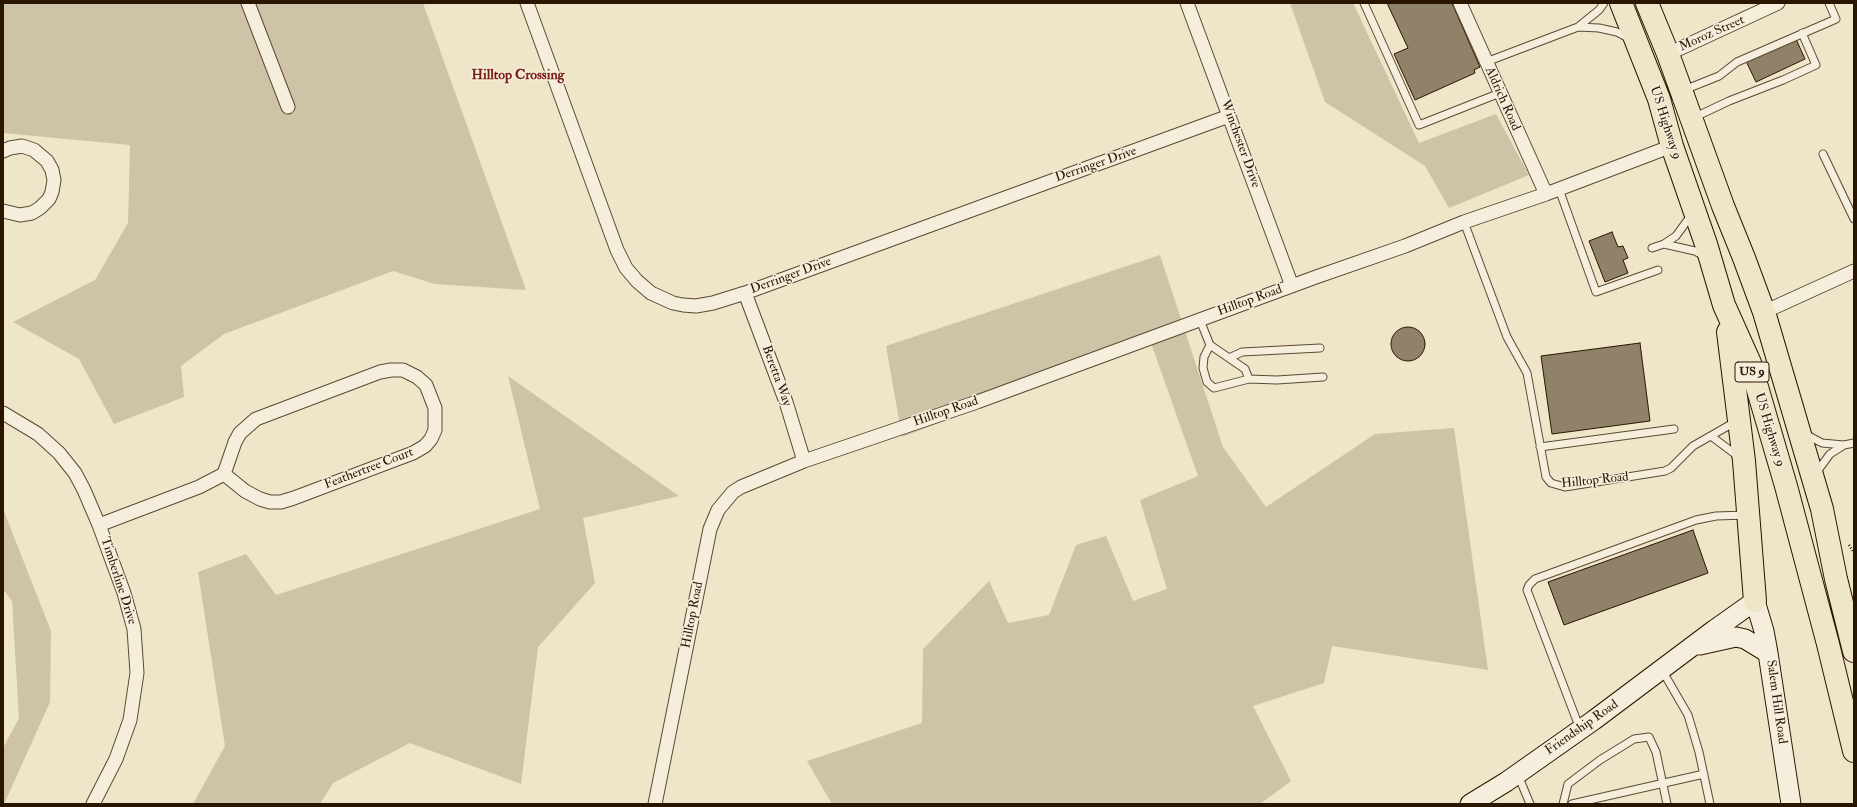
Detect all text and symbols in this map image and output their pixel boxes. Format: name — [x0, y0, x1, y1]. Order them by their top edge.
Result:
street label: Moroz Street — [1677, 13, 1747, 55]
street label: Aldrich Road — [1481, 65, 1523, 133]
district label: Hilltop Crossing — [472, 68, 564, 84]
street label: US Highway 9 — [1646, 84, 1684, 162]
street label: Winchester Drive — [1217, 98, 1263, 190]
street label: Derringer Drive — [1053, 144, 1139, 186]
street label: Derringer Drive — [748, 254, 834, 298]
street label: Hilltop Road — [1216, 282, 1284, 320]
street label: Beretta Way — [758, 343, 794, 409]
road number: US 9 — [1735, 362, 1769, 382]
street label: US Highway 9 — [1750, 391, 1788, 469]
street label: Hilltop Road — [912, 394, 980, 430]
street label: Feathertree Court — [322, 445, 416, 493]
street label: Hilltop Road — [1561, 470, 1629, 492]
street label: Timberline Drive — [97, 535, 139, 627]
street label: Hilltop Road — [679, 580, 707, 650]
street label: Salem Hill Road — [1762, 659, 1790, 745]
street label: Friendship Road — [1542, 697, 1622, 759]

